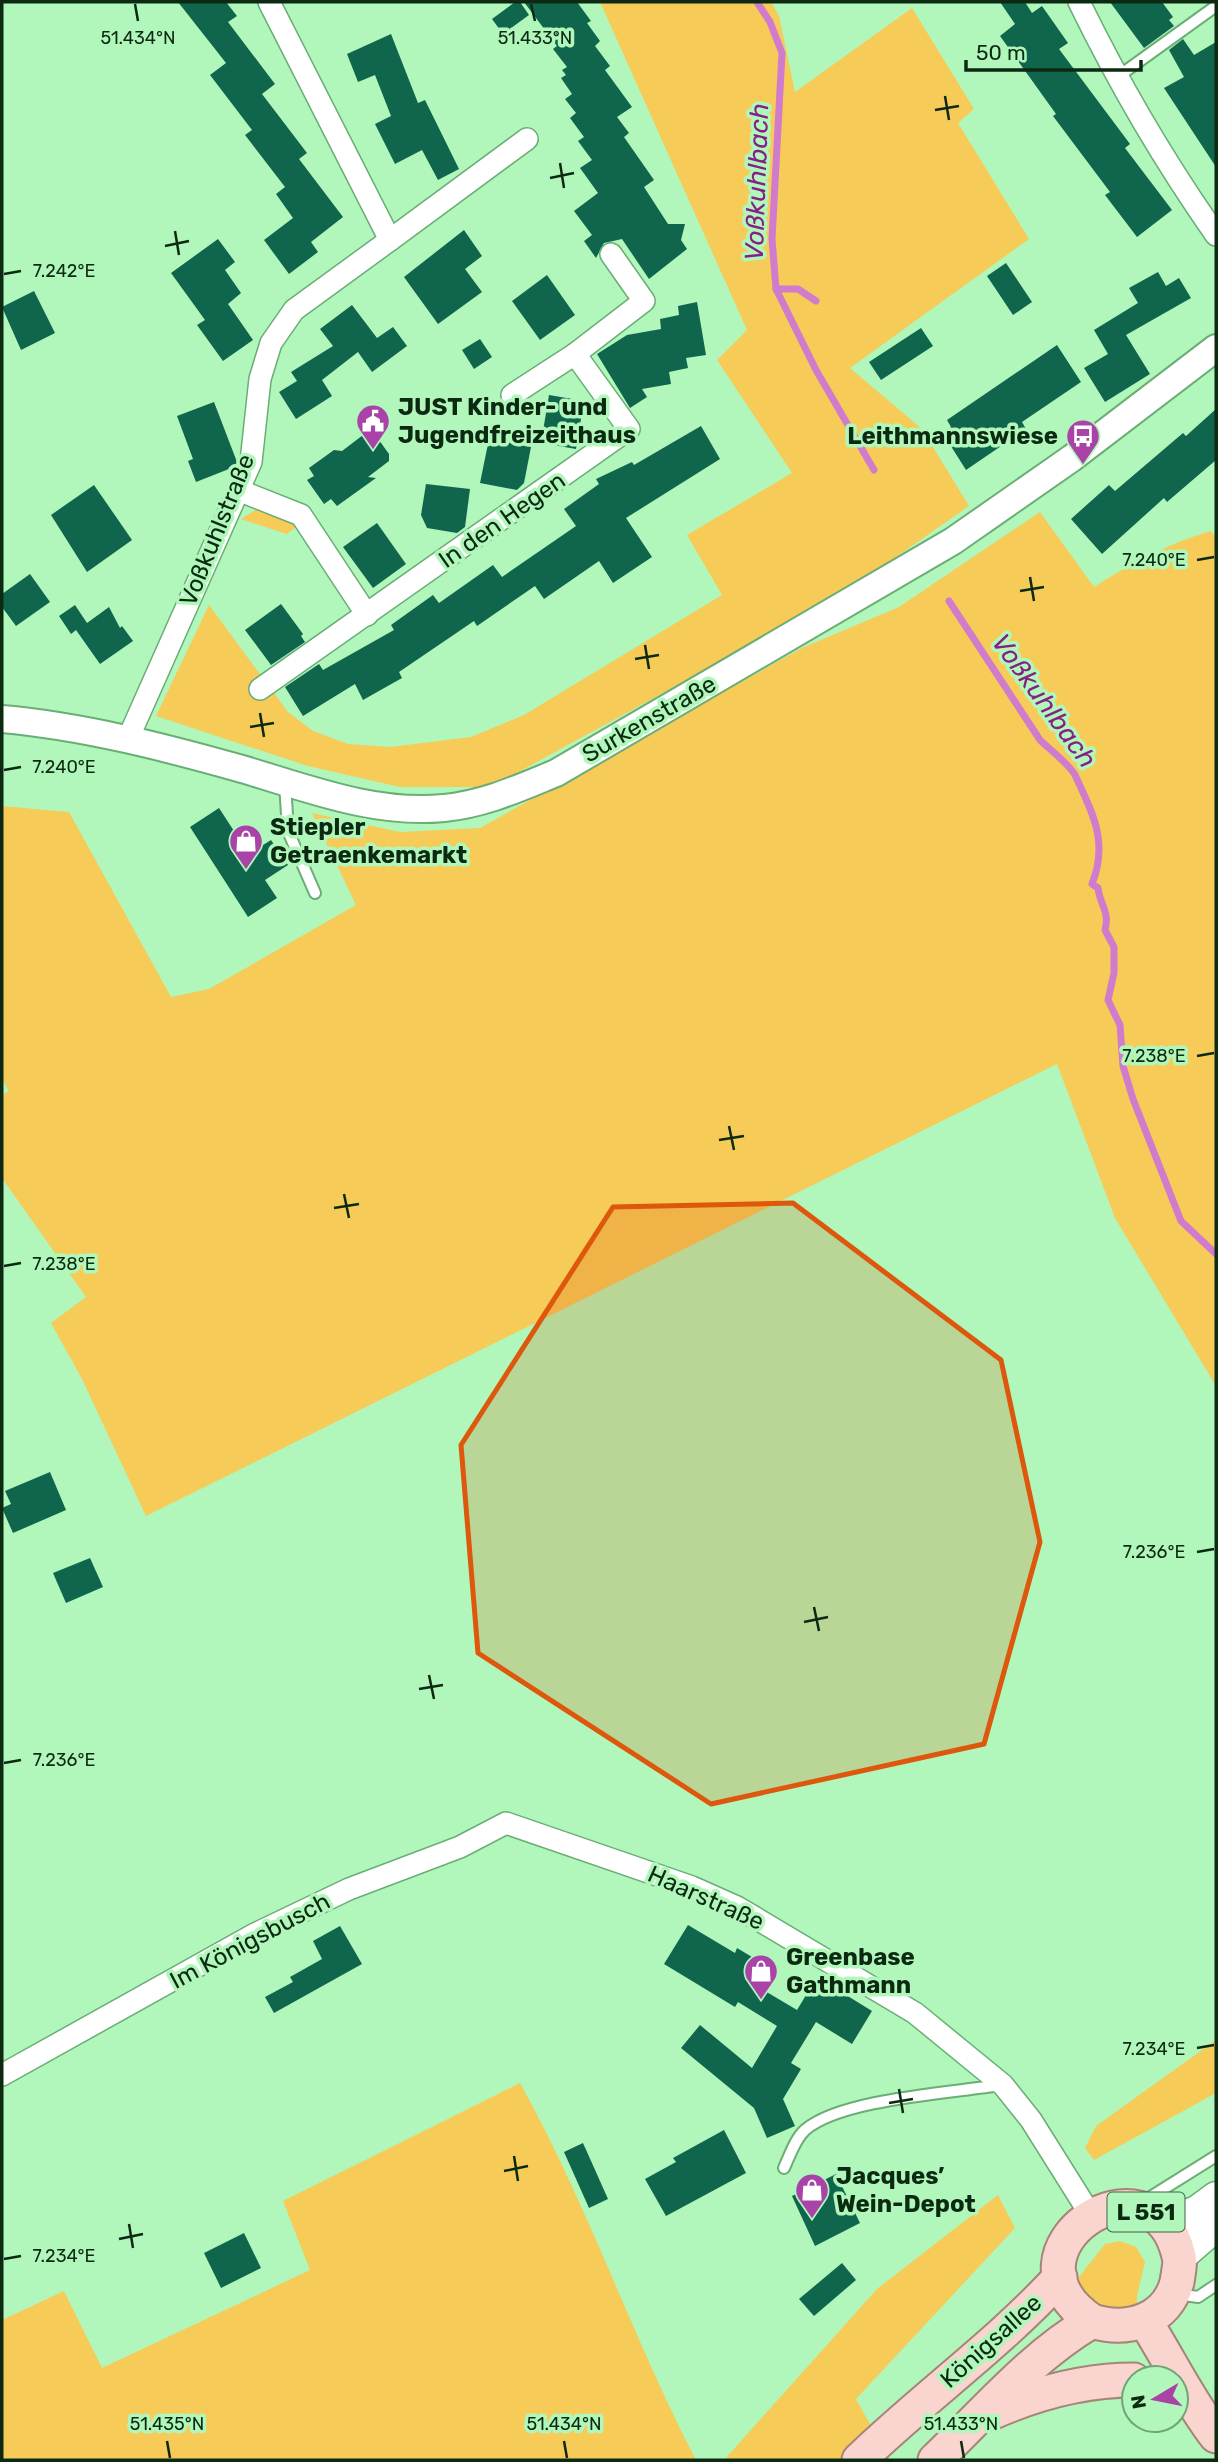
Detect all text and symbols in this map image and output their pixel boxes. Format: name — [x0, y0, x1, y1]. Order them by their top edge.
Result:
text: 51.434°N — [100, 27, 176, 49]
text: 51.433°N — [498, 27, 572, 49]
scale bar — [966, 28, 1141, 72]
text: 50 m — [976, 40, 1026, 65]
water label: Voßkuhlbach — [739, 102, 775, 262]
text: 7.242°E — [33, 260, 95, 282]
place label: JUST Kinder- und Jugendfreizeithaus — [398, 393, 636, 449]
public building icon: JUST Kinder- und Jugendfreizeithaus — [354, 402, 392, 451]
bus stop icon: Leithmannswiese — [1064, 417, 1102, 466]
place label: Leithmannswiese — [847, 422, 1058, 450]
street label: Voßkuhlstraße — [174, 450, 260, 610]
street label: In den Hegen — [433, 466, 571, 574]
text: 7.240°E — [1122, 549, 1186, 571]
water label: Voßkuhlbach — [985, 628, 1103, 774]
street label: Surkenstraße — [577, 669, 721, 769]
text: 7.240°E — [32, 756, 96, 778]
place label: Stiepler Getraenkemarkt — [270, 813, 467, 869]
shop icon: Stiepler Getraenkemarkt — [227, 822, 265, 871]
text: 7.238°E — [1122, 1045, 1186, 1067]
text: 7.238°E — [32, 1253, 96, 1275]
text: 7.236°E — [1123, 1541, 1185, 1563]
text: 7.236°E — [33, 1749, 95, 1771]
street label: Haarstraße — [644, 1860, 768, 1936]
street label: Im Königsbusch — [165, 1887, 335, 1995]
place label: Greenbase Gathmann — [786, 1943, 915, 1999]
shop icon: Greenbase Gathmann — [742, 1952, 780, 2001]
text: 7.234°E — [1122, 2038, 1186, 2060]
place label: Jacques’ Wein-Depot — [836, 2162, 976, 2218]
shop icon: Jacques’ Wein-Depot — [793, 2171, 831, 2220]
road number: L 551 — [1108, 2192, 1184, 2232]
text: 7.234°E — [32, 2245, 96, 2267]
street label: Königsallee — [935, 2288, 1047, 2394]
north arrow — [1120, 2364, 1190, 2434]
text: N — [1126, 2393, 1151, 2411]
text: 51.435°N — [130, 2413, 204, 2435]
text: 51.434°N — [526, 2413, 602, 2435]
text: 51.433°N — [924, 2413, 998, 2435]

